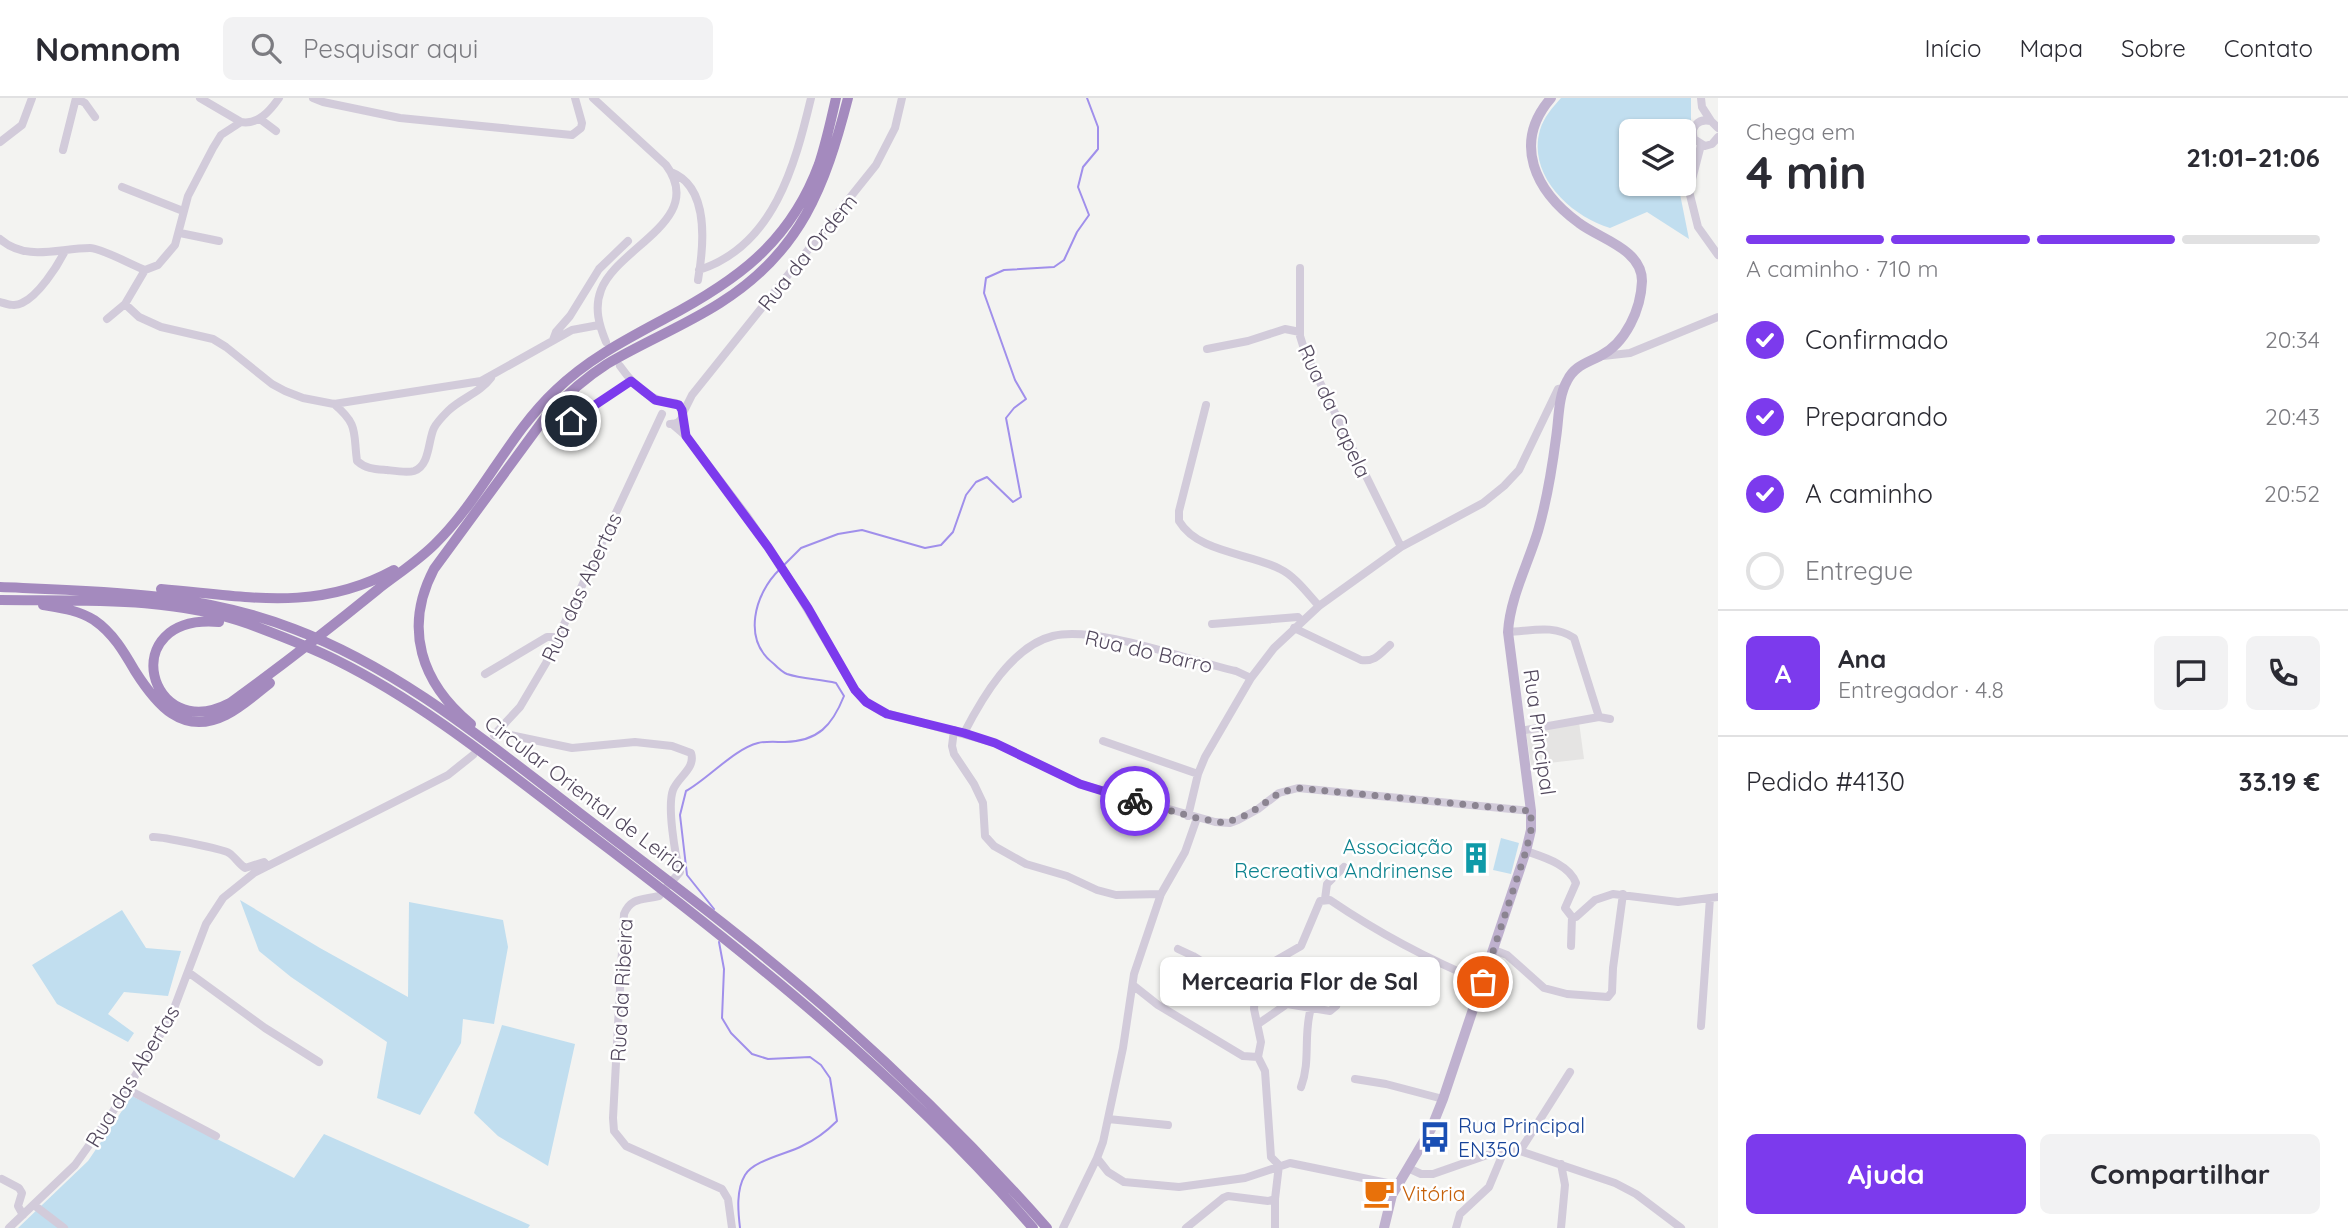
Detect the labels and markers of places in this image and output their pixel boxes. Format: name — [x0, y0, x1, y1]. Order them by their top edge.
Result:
pin — [541, 391, 601, 451]
place label: Associação Recreativa Andrinense — [1234, 833, 1453, 883]
building icon: Associação Recreativa Andrinense — [1459, 841, 1493, 875]
pin — [1453, 952, 1513, 1012]
callout: Mercearia Flor de Sal — [1161, 958, 1441, 1006]
place label: Rua Principal EN350 — [1458, 1112, 1585, 1162]
bus stop icon: Rua Principal EN350 — [1418, 1120, 1452, 1154]
cafe icon: Vitória — [1362, 1176, 1396, 1210]
place label: Vitória — [1402, 1180, 1466, 1206]

